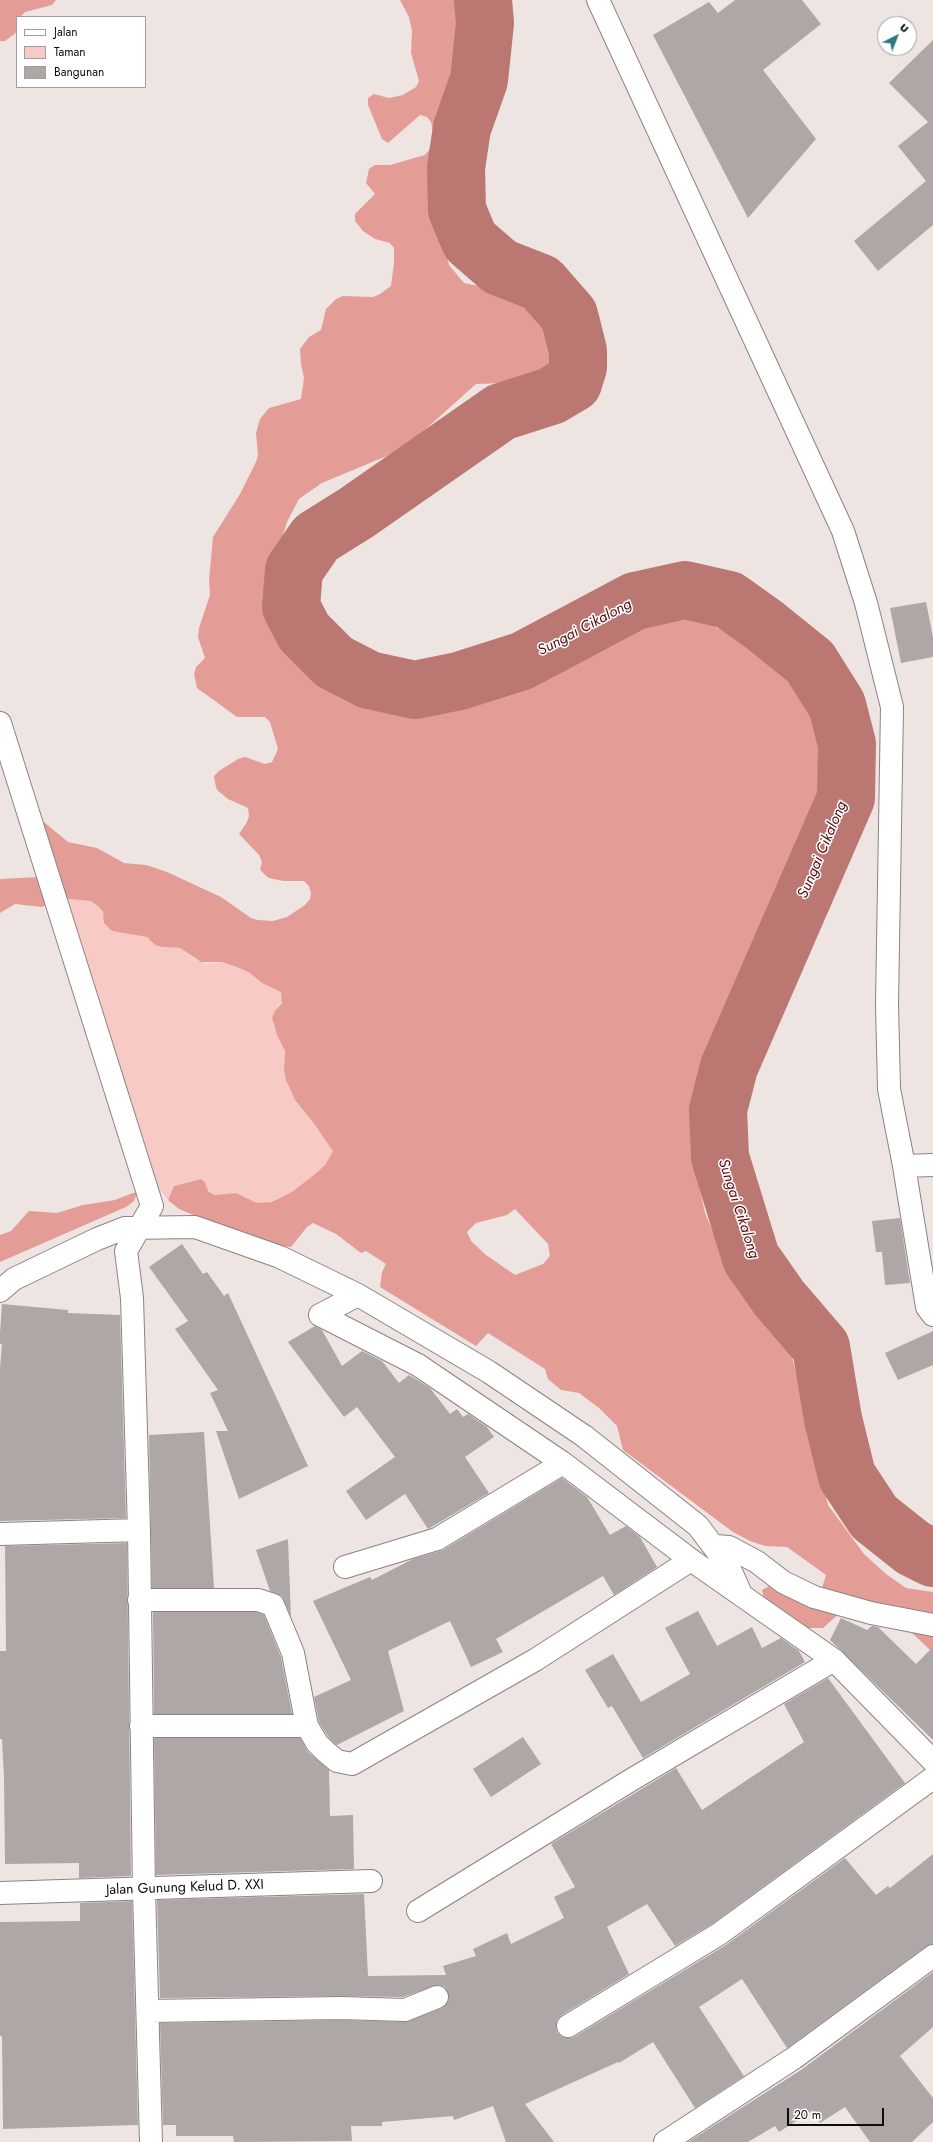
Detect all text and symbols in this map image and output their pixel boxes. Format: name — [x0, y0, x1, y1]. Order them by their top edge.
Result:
legend — [16, 16, 146, 88]
north arrow — [877, 16, 917, 56]
text: U — [896, 19, 913, 36]
text: Jalan — [54, 23, 77, 41]
text: Taman — [54, 43, 86, 61]
text: Bangunan — [54, 63, 104, 81]
water label: Sungai Cikalong — [535, 596, 635, 660]
water label: Sungai Cikalong — [794, 799, 852, 901]
water label: Sungai Cikalong — [713, 1157, 763, 1261]
street label: Jalan Gunung Kelud D. XXI — [106, 1877, 264, 1899]
scale bar — [789, 2100, 886, 2126]
text: 20 m — [794, 2106, 821, 2124]

